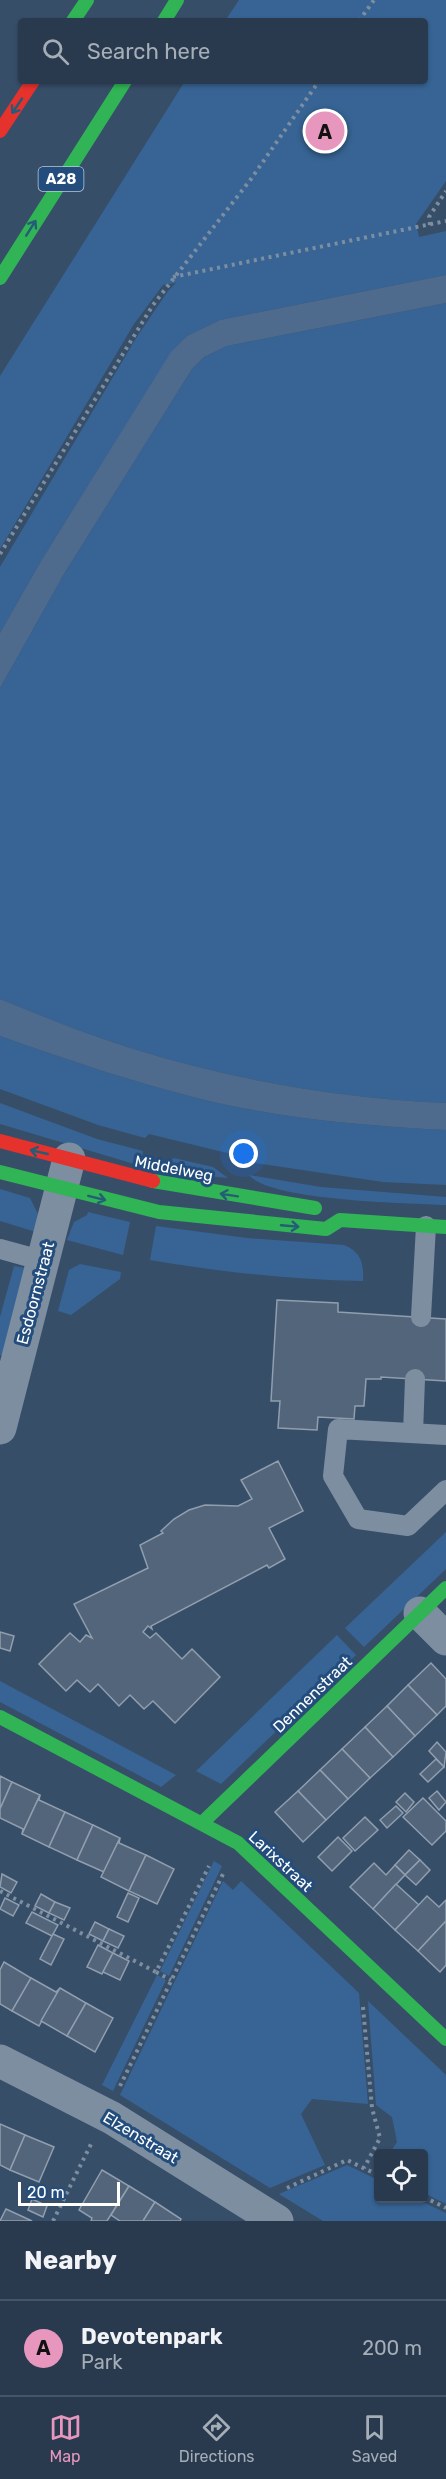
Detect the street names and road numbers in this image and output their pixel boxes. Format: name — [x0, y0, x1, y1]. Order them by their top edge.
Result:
road number: A28 — [38, 167, 84, 191]
street label: Middelweg — [133, 1152, 215, 1185]
street label: Esdoornstraat — [13, 1240, 58, 1347]
street label: Dennenstraat — [269, 1652, 356, 1737]
street label: Larixstraat — [245, 1827, 317, 1896]
street label: Elzenstraat — [100, 2108, 182, 2167]

